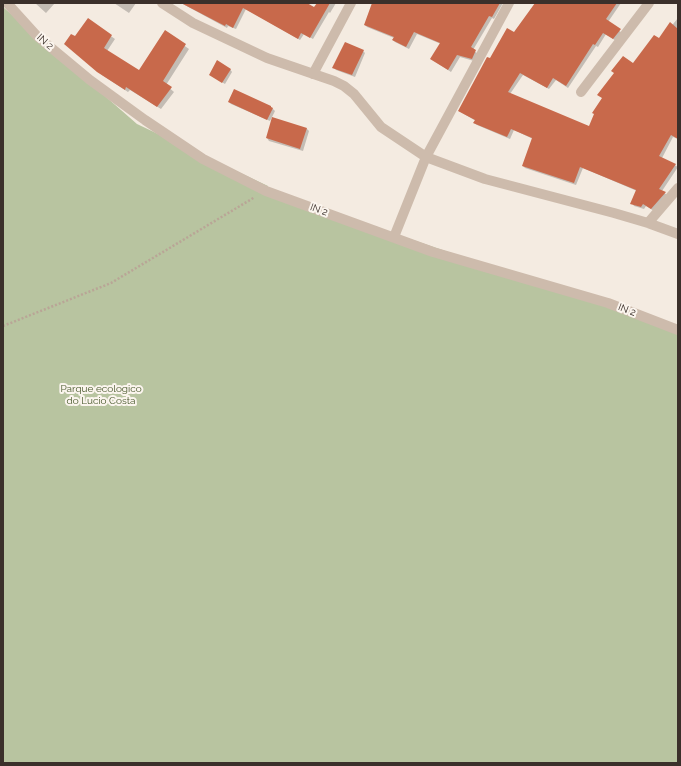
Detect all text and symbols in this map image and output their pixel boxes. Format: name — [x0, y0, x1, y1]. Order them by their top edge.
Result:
street label: IN 2 — [34, 32, 56, 52]
street label: IN 2 — [309, 201, 329, 219]
street label: IN 2 — [616, 301, 638, 319]
park label: Parque ecologico do Lucio Costa — [60, 383, 142, 406]

